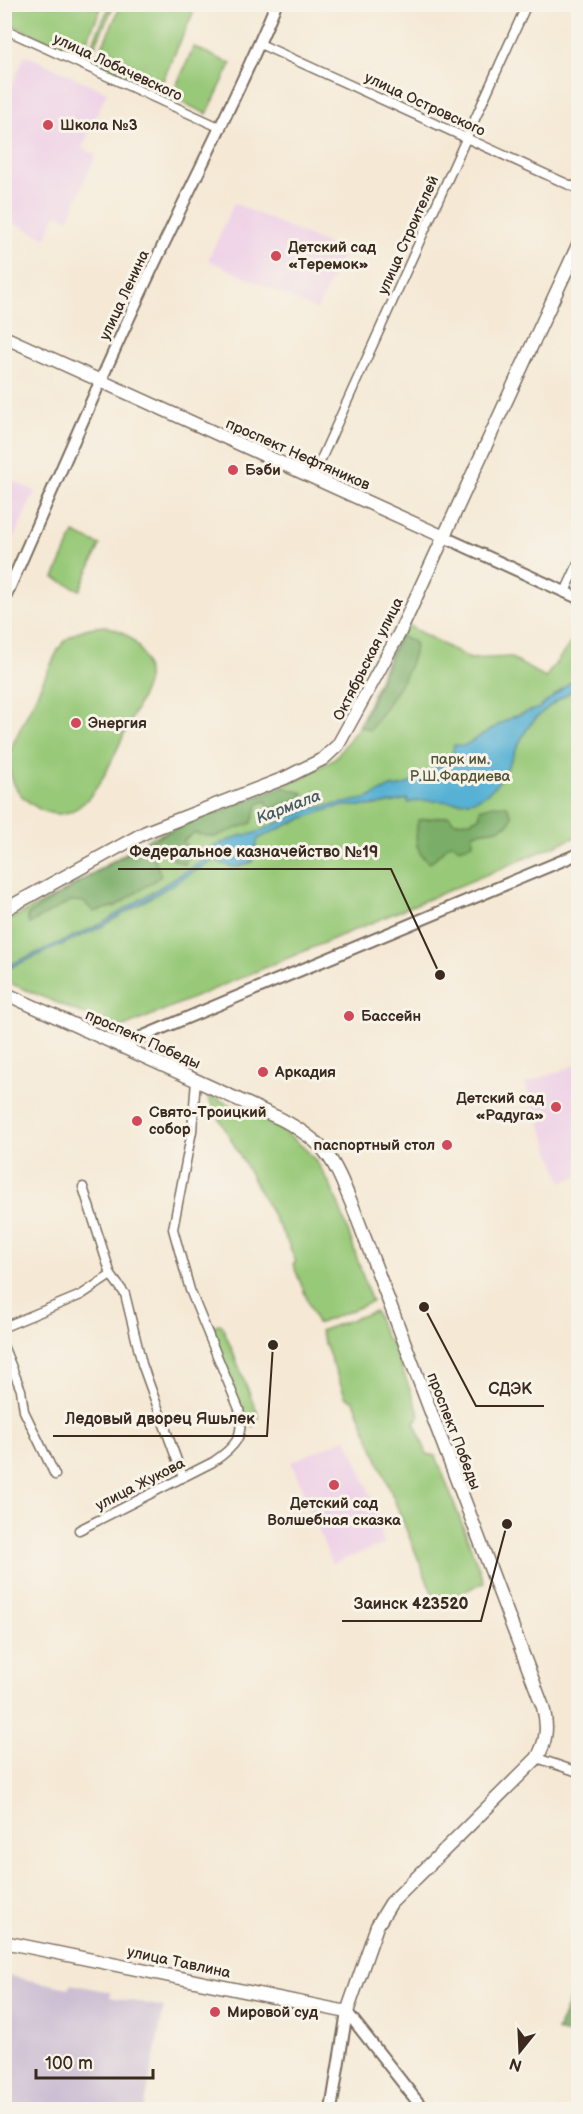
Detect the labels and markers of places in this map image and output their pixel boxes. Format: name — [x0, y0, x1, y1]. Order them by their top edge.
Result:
place label: Школа №3 — [60, 116, 138, 135]
marker: Школа №3 — [41, 118, 55, 132]
place label: Детский сад «Теремок» — [288, 238, 376, 274]
marker: Детский сад «Теремок» — [269, 249, 283, 263]
place label: Бэби — [245, 461, 281, 480]
marker: Бэби — [226, 463, 240, 477]
place label: Энергия — [88, 714, 147, 733]
marker: Энергия — [69, 716, 83, 730]
callout: Федеральное казначейство №19 — [118, 835, 391, 869]
place label: Бассейн — [361, 1007, 421, 1026]
marker: Бассейн — [342, 1009, 356, 1023]
place label: Аркадия — [274, 1063, 336, 1082]
marker: Аркадия — [256, 1065, 270, 1079]
place label: Детский сад «Радуга» — [456, 1089, 544, 1125]
marker: Детский сад «Радуга» — [549, 1100, 563, 1114]
place label: Свято-Троицкий собор — [149, 1103, 266, 1139]
marker: Свято-Троицкий собор — [130, 1114, 144, 1128]
place label: паспортный стол — [314, 1136, 435, 1155]
marker: паспортный стол — [440, 1138, 454, 1152]
callout: СДЭК — [476, 1372, 544, 1406]
callout: Ледовый дворец Яшьлек — [53, 1402, 267, 1436]
marker: Детский сад Волшебная сказка — [327, 1478, 341, 1492]
place label: Детский сад Волшебная сказка — [267, 1494, 401, 1530]
callout: Заинск 423520 — [342, 1587, 481, 1621]
place label: Мировой суд — [227, 2003, 318, 2022]
marker: Мировой суд — [208, 2005, 222, 2019]

